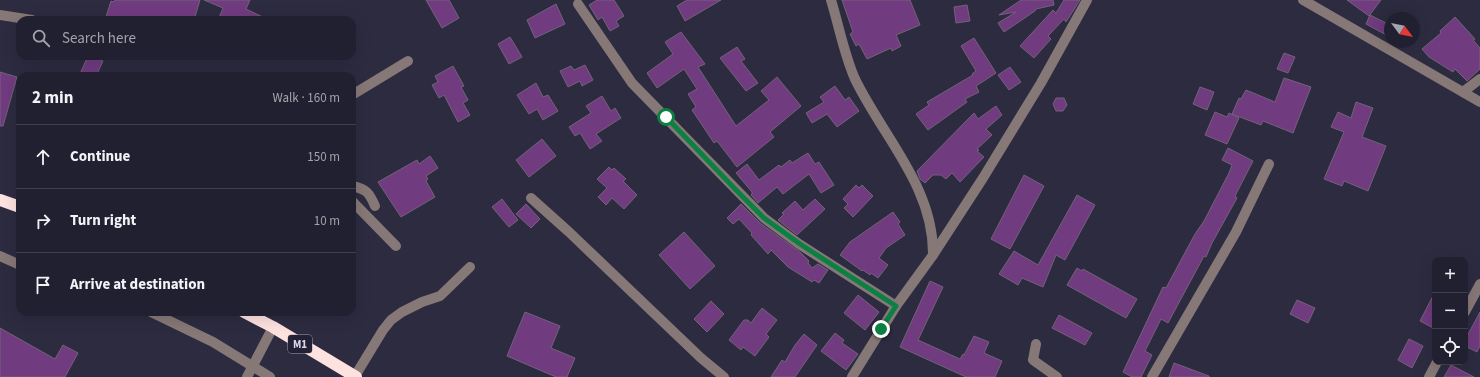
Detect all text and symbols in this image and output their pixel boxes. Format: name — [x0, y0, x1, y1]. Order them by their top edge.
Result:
north arrow — [1384, 12, 1420, 48]
search box — [16, 16, 356, 60]
icon: search — [30, 27, 52, 49]
text: Search here — [62, 28, 136, 49]
text: 2 min — [32, 86, 73, 110]
text: Walk · 160 m — [272, 89, 340, 107]
route start — [657, 108, 675, 126]
icon: ahead — [32, 146, 54, 168]
text: Continue — [70, 146, 130, 167]
text: 150 m — [307, 148, 340, 166]
icon: right — [32, 210, 54, 232]
text: Turn right — [70, 210, 136, 231]
text: 10 m — [314, 212, 340, 230]
map controls — [1432, 257, 1468, 365]
button: + — [1432, 257, 1468, 293]
icon: arrive — [32, 274, 54, 296]
text: Arrive at destination — [70, 274, 205, 295]
button: − — [1432, 293, 1468, 329]
route end — [872, 320, 890, 338]
button: locate — [1432, 329, 1468, 365]
road number: M1 — [288, 335, 312, 353]

